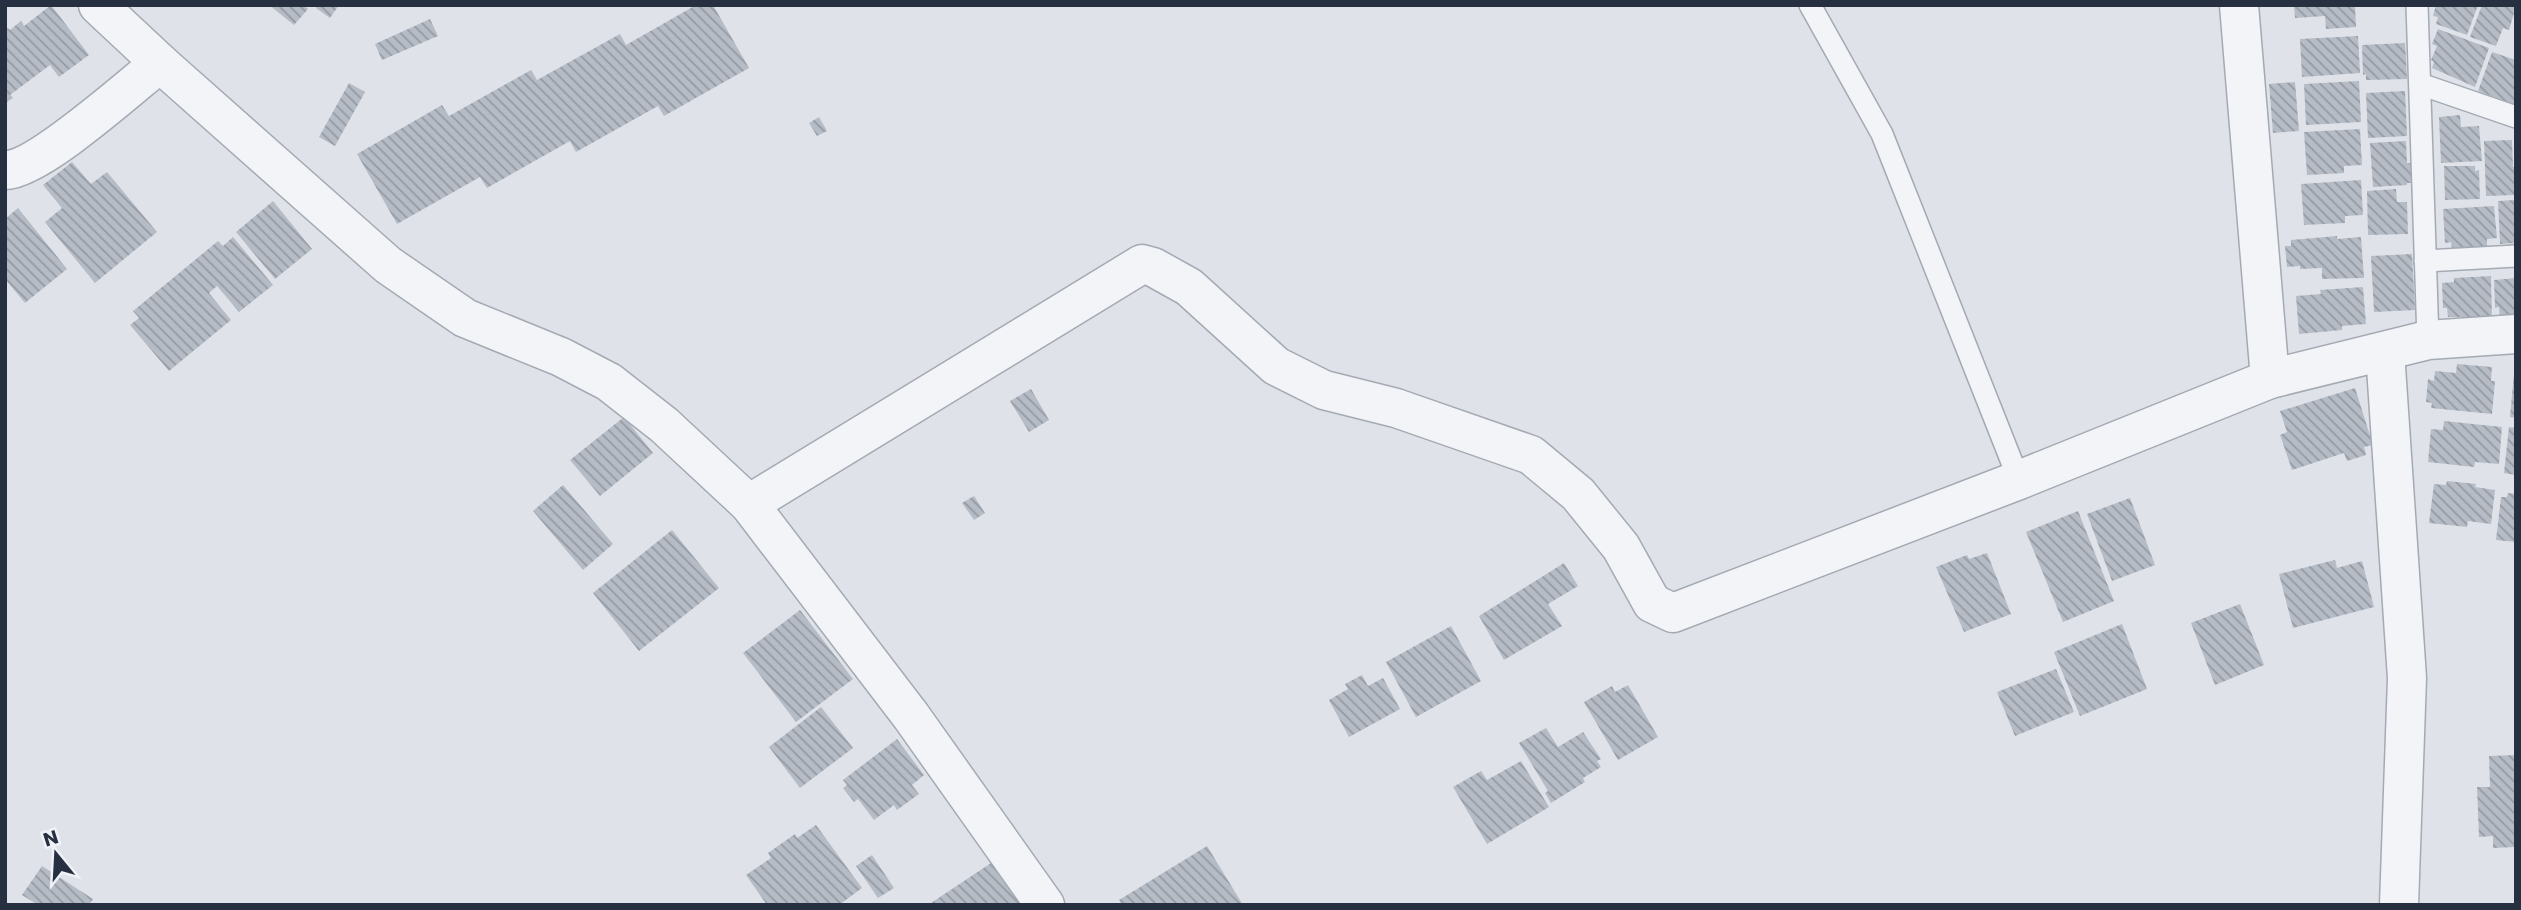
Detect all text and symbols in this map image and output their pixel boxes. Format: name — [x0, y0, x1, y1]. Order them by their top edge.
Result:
north arrow — [21, 819, 91, 889]
text: N — [40, 823, 62, 853]

